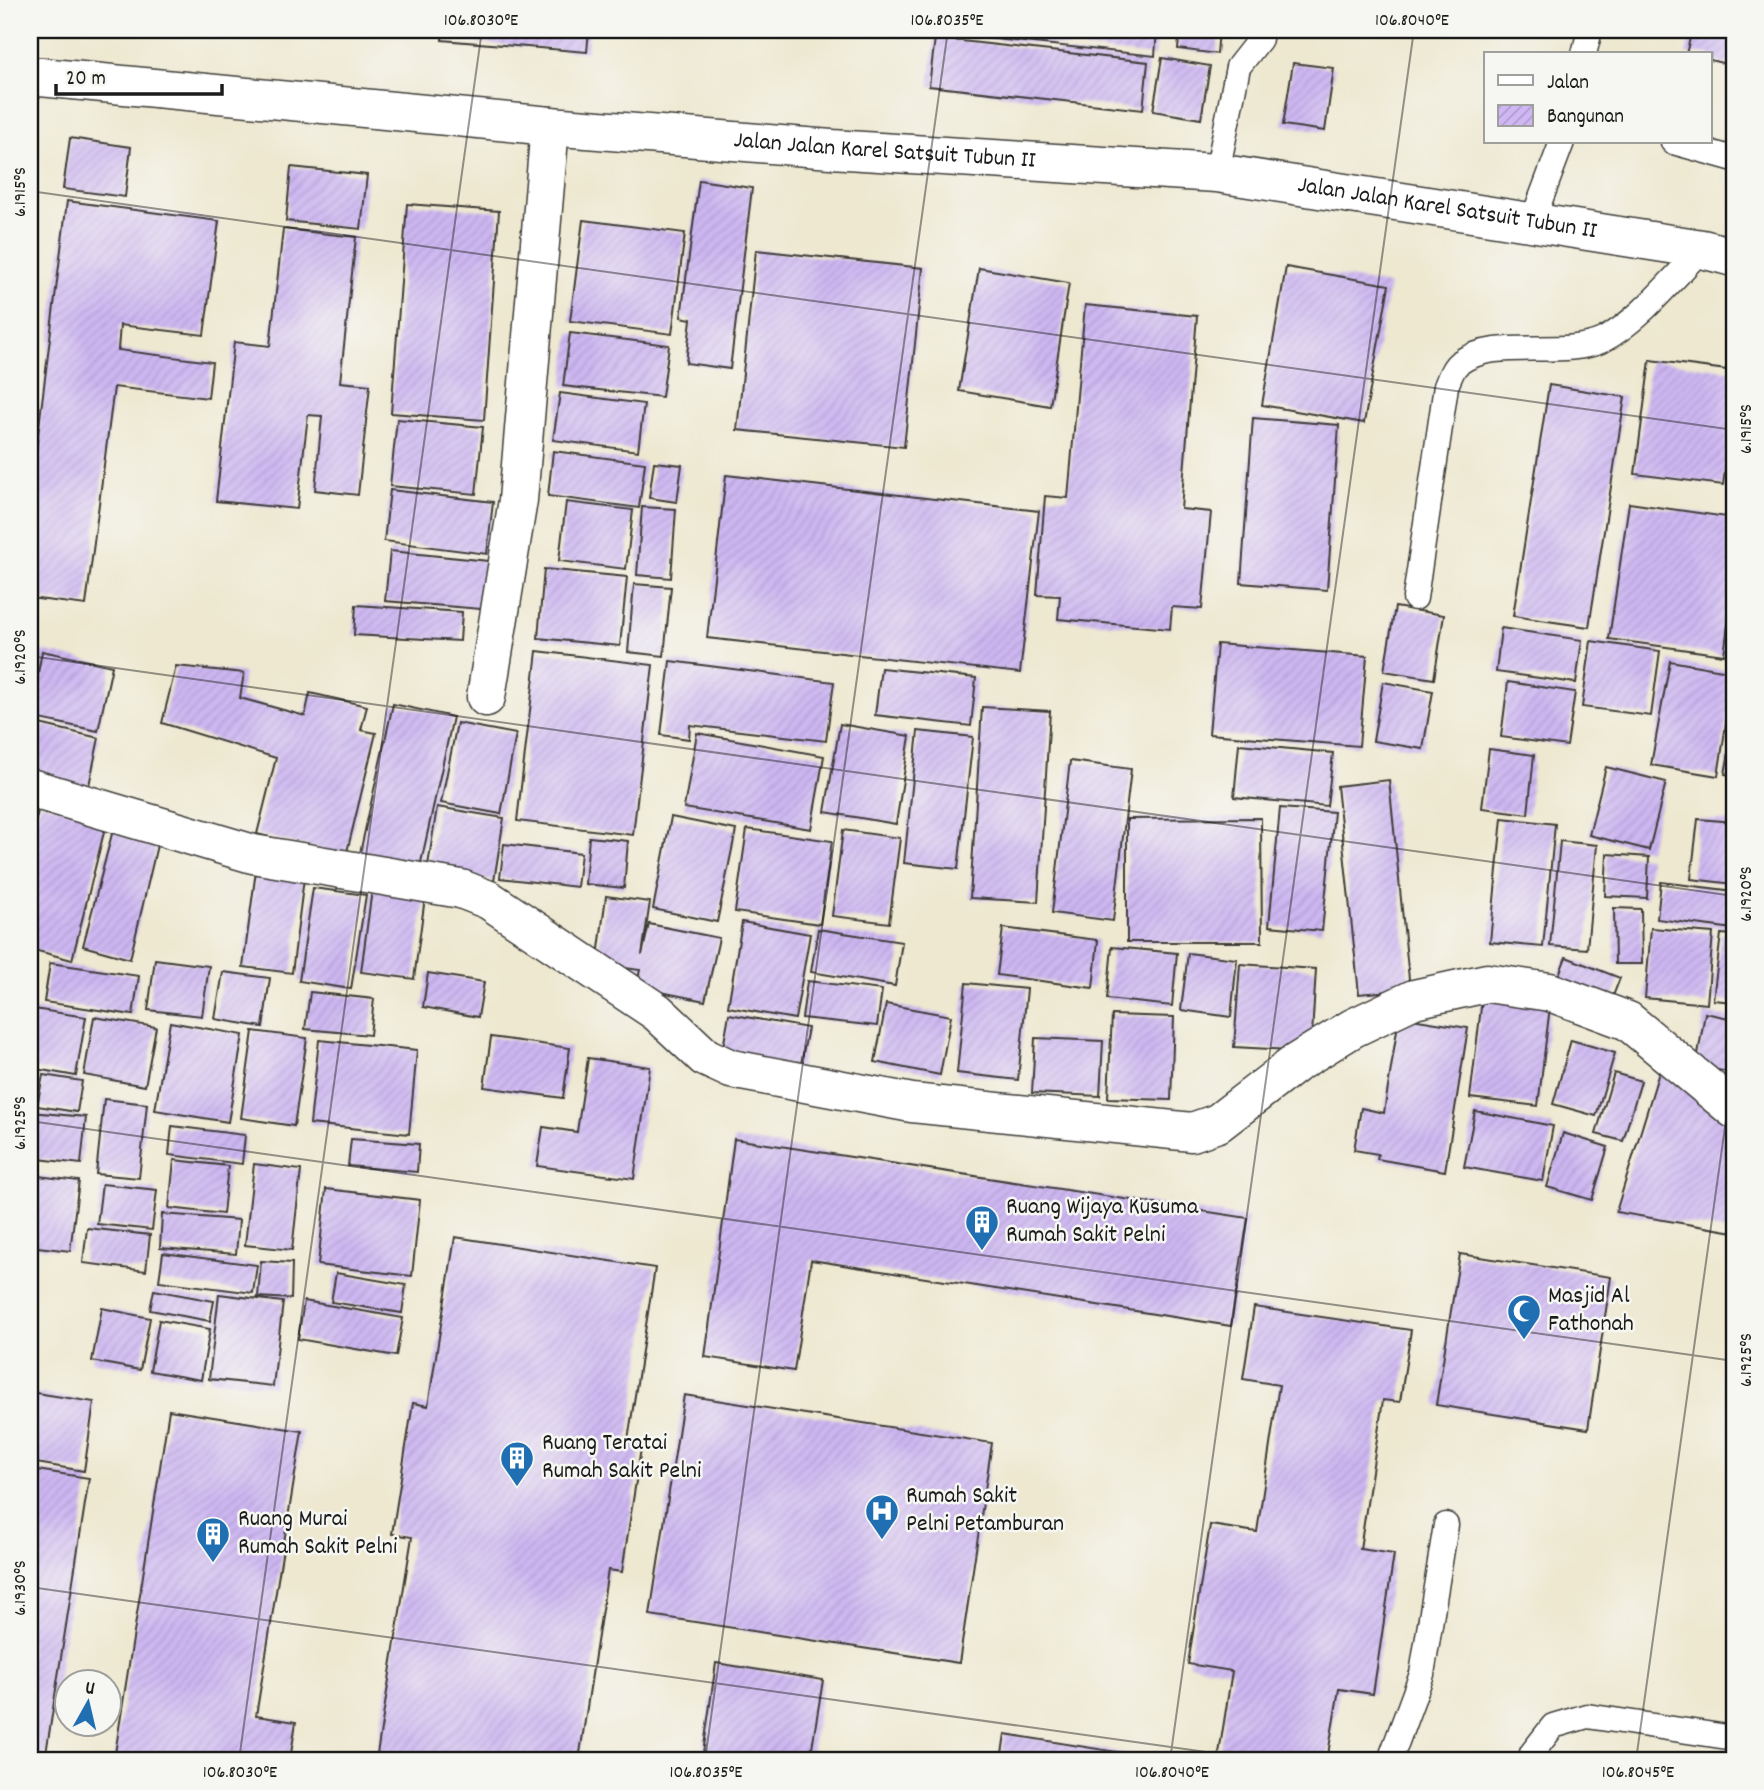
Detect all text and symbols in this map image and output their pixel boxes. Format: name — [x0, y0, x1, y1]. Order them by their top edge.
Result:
text: 106.8030°E — [444, 9, 518, 34]
text: 106.8035°E — [911, 9, 983, 34]
text: 106.8040°E — [1375, 9, 1449, 34]
scale bar — [56, 52, 222, 96]
legend — [1484, 52, 1712, 144]
text: 20 m — [66, 65, 106, 95]
text: Jalan — [1547, 69, 1589, 99]
text: Bangunan — [1547, 103, 1624, 133]
street label: Jalan Jalan Karel Satsuit Tubun II — [732, 124, 1037, 179]
text: 6.1915°S — [9, 167, 34, 217]
street label: Jalan Jalan Karel Satsuit Tubun II — [1295, 169, 1600, 249]
text: 6.1915°S — [1735, 404, 1760, 454]
text: 6.1920°S — [9, 629, 34, 685]
text: 6.1920°S — [1735, 866, 1760, 922]
text: 6.1925°S — [9, 1096, 34, 1150]
place label: Ruang Wijaya Kusuma Rumah Sakit Pelni — [1006, 1191, 1199, 1253]
building icon: Ruang Wijaya Kusuma Rumah Sakit Pelni — [963, 1203, 1001, 1252]
place label: Masjid Al Fathonah — [1548, 1280, 1634, 1342]
mosque icon: Masjid Al Fathonah — [1505, 1292, 1543, 1341]
text: 6.1925°S — [1735, 1333, 1760, 1387]
place label: Ruang Teratai Rumah Sakit Pelni — [542, 1427, 701, 1489]
building icon: Ruang Teratai Rumah Sakit Pelni — [498, 1439, 536, 1488]
place label: Rumah Sakit Pelni Petamburan — [906, 1480, 1064, 1542]
hospital icon: Rumah Sakit Pelni Petamburan — [863, 1492, 901, 1541]
place label: Ruang Murai Rumah Sakit Pelni — [238, 1503, 397, 1565]
building icon: Ruang Murai Rumah Sakit Pelni — [194, 1515, 232, 1564]
text: 6.1930°S — [9, 1560, 34, 1616]
north arrow — [52, 1668, 122, 1738]
text: U — [83, 1676, 96, 1704]
text: 106.8030°E — [203, 1761, 277, 1786]
text: 106.8035°E — [670, 1761, 742, 1786]
text: 106.8040°E — [1135, 1761, 1209, 1786]
text: 106.8045°E — [1602, 1761, 1674, 1786]

